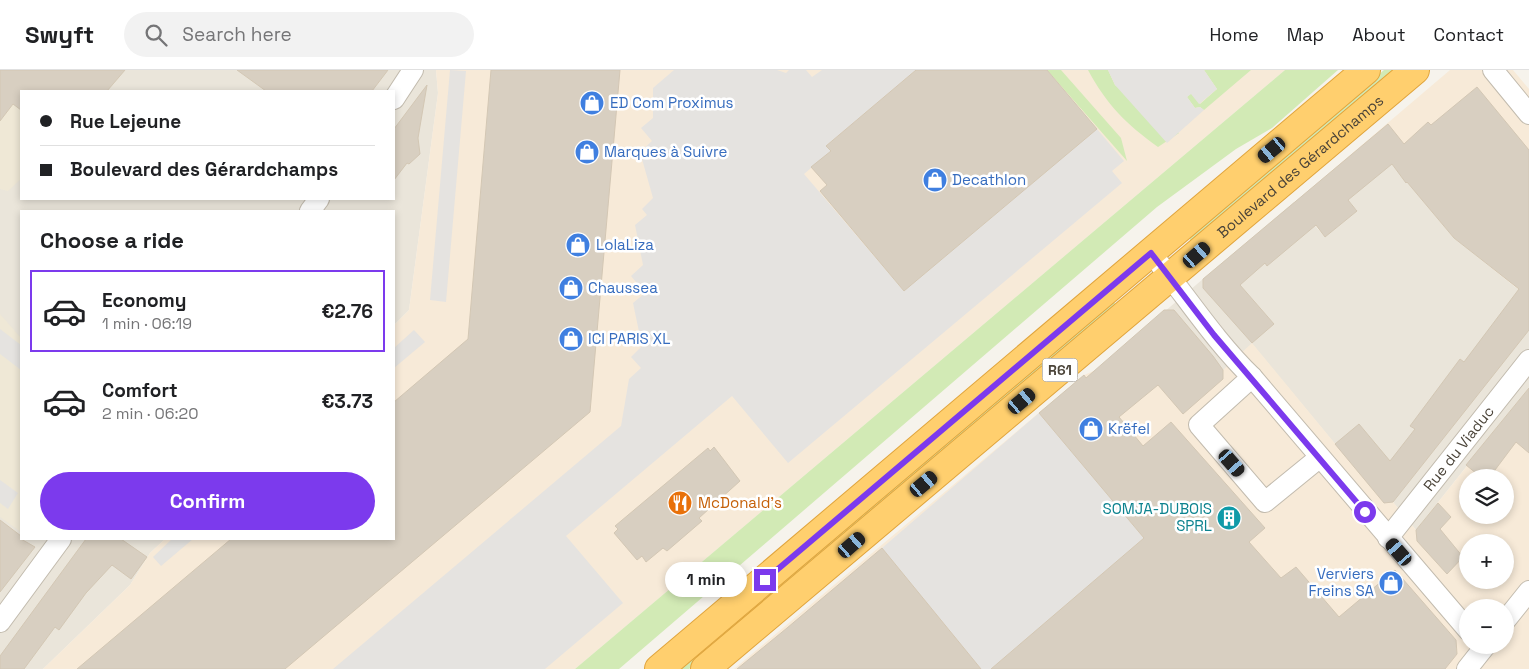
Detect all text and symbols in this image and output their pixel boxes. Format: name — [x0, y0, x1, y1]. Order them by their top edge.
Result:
search box — [124, 12, 474, 57]
text: Swyft — [25, 19, 94, 50]
icon: search — [142, 21, 170, 49]
text: Search here — [182, 22, 292, 47]
text: Home — [1210, 23, 1259, 46]
text: Map — [1287, 23, 1324, 46]
text: About — [1352, 23, 1406, 46]
text: Contact — [1434, 23, 1504, 46]
shop icon: ED Com Proximus — [579, 90, 605, 116]
street label: Boulevard des Gérardchamps — [1213, 91, 1387, 242]
place label: ED Com Proximus — [610, 93, 734, 112]
text: Rue Lejeune — [70, 109, 181, 134]
car — [1255, 135, 1288, 165]
shop icon: Marques à Suivre — [574, 139, 600, 165]
place label: Marques à Suivre — [604, 142, 727, 161]
text: Boulevard des Gérardchamps — [70, 157, 338, 182]
shop icon: Decathlon — [922, 167, 948, 193]
place label: Decathlon — [952, 170, 1026, 189]
text: Choose a ride — [40, 226, 184, 254]
shop icon: LolaLiza — [565, 232, 591, 258]
place label: LolaLiza — [596, 235, 654, 254]
car — [1180, 239, 1213, 271]
shop icon: Chaussea — [558, 275, 584, 301]
place label: Chaussea — [588, 278, 658, 297]
text: Economy — [102, 288, 186, 313]
icon: car — [42, 289, 87, 334]
text: €2.76 — [322, 299, 373, 324]
text: 1 min · 06:19 — [102, 313, 192, 334]
shop icon: ICI PARIS XL — [558, 326, 584, 352]
place label: ICI PARIS XL — [588, 329, 670, 348]
road number: R61 — [1042, 358, 1078, 382]
text: Comfort — [102, 378, 178, 403]
icon: car — [42, 379, 87, 424]
car — [1005, 386, 1038, 416]
text: €3.73 — [321, 389, 373, 414]
street label: Rue du Viaduc — [1419, 402, 1498, 495]
text: 2 min · 06:20 — [102, 403, 198, 424]
shop icon: Krëfel — [1078, 416, 1104, 442]
place label: Krëfel — [1108, 419, 1150, 438]
car — [1216, 447, 1247, 479]
car — [907, 469, 940, 499]
map controls — [1459, 469, 1514, 654]
button: layers — [1459, 469, 1514, 524]
button: Confirm — [40, 472, 375, 530]
restaurant icon: McDonald's — [667, 490, 693, 516]
place label: McDonald's — [698, 493, 782, 512]
place label: SOMJA-DUBOIS SPRL — [1103, 499, 1212, 535]
route start — [1354, 501, 1376, 523]
building icon: SOMJA-DUBOIS SPRL — [1216, 505, 1242, 531]
car — [835, 529, 868, 561]
button: + — [1459, 534, 1514, 589]
car — [1383, 536, 1414, 568]
callout: 1 min — [665, 562, 748, 598]
place label: Verviers Freins SA — [1308, 564, 1375, 600]
text: 1 min — [686, 569, 726, 590]
route end — [754, 569, 776, 591]
shop icon: Verviers Freins SA — [1378, 570, 1404, 596]
button: − — [1459, 599, 1514, 654]

